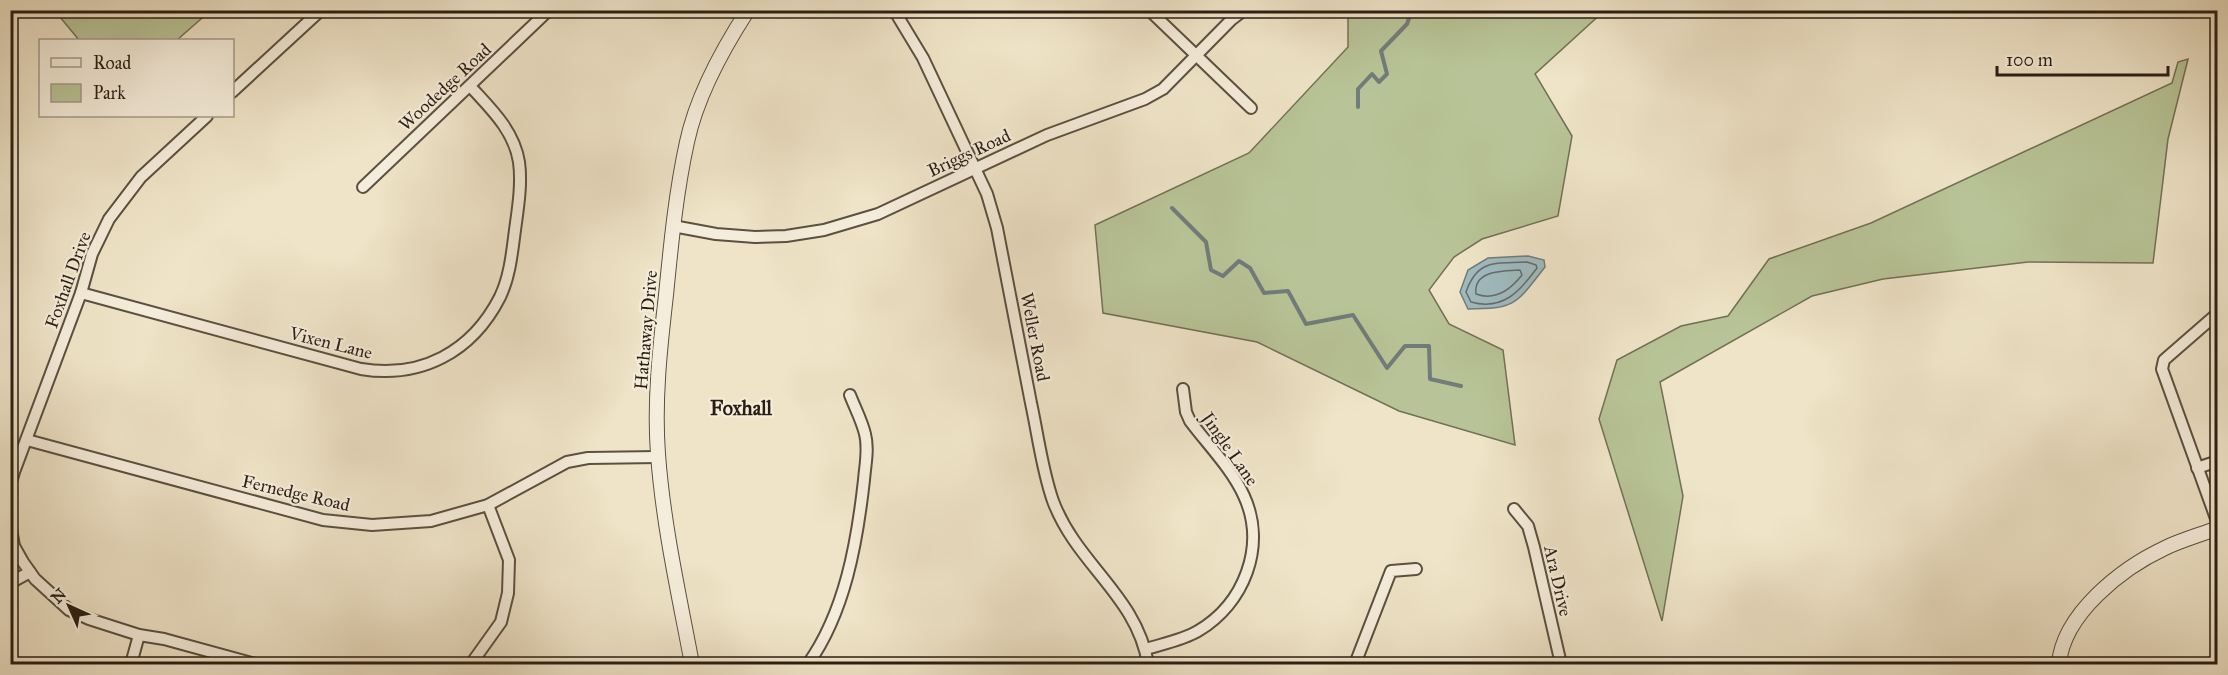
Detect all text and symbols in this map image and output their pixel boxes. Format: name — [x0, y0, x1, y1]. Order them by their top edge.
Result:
legend — [39, 39, 234, 117]
street label: Woodedge Road — [394, 39, 496, 136]
scale bar — [1997, 39, 2168, 77]
text: 100 m — [2006, 49, 2053, 71]
text: Road — [93, 52, 131, 74]
text: Park — [93, 82, 126, 104]
street label: Briggs Road — [924, 124, 1014, 183]
street label: Foxhall Drive — [40, 229, 96, 331]
street label: Hathaway Drive — [630, 269, 662, 391]
street label: Weller Road — [1016, 291, 1054, 383]
street label: Vixen Lane — [286, 322, 375, 364]
district label: Foxhall — [710, 396, 773, 420]
street label: Jingle Lane — [1195, 406, 1263, 491]
street label: Fernedge Road — [240, 470, 352, 517]
street label: Ara Drive — [1539, 542, 1577, 619]
north arrow — [39, 576, 99, 636]
text: N — [47, 584, 71, 607]

